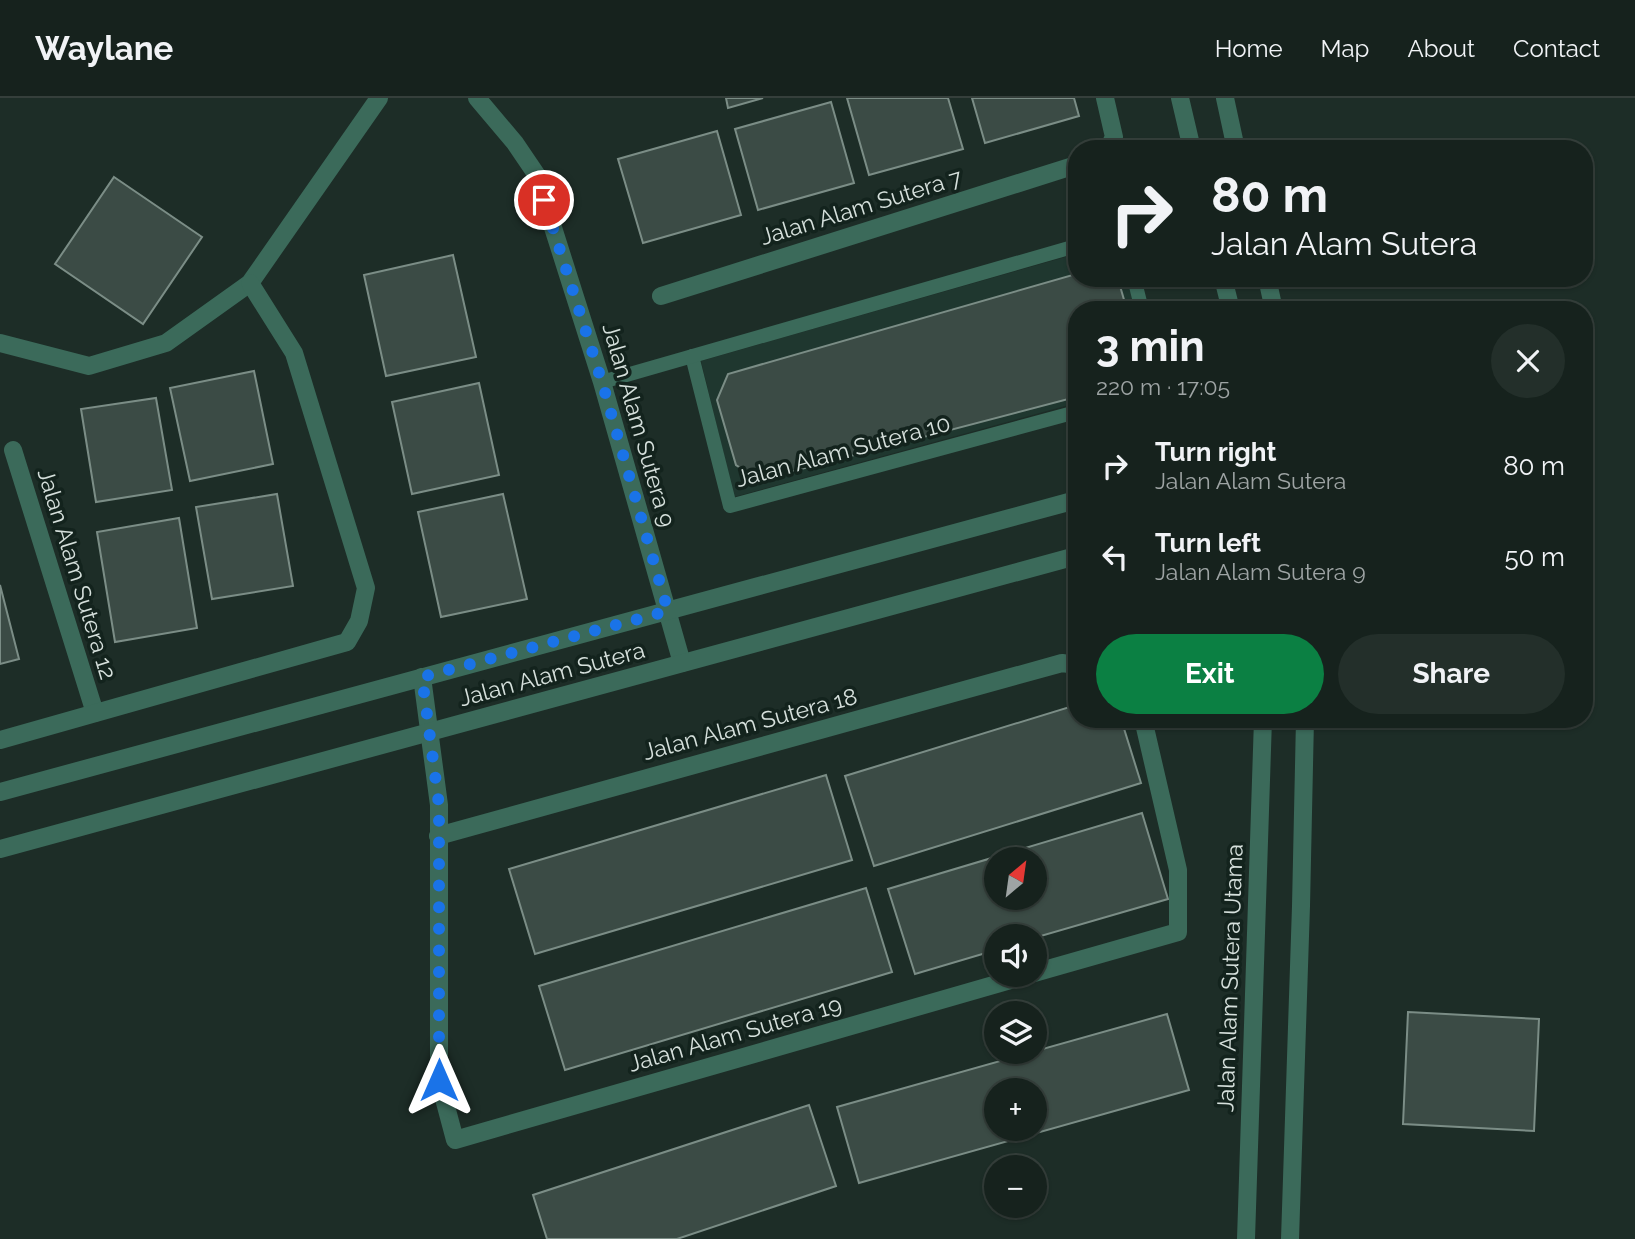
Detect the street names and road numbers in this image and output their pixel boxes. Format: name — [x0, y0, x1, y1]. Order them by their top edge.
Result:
street label: Jalan Alam Sutera 7 — [757, 163, 966, 250]
street label: Jalan Alam Sutera 9 — [597, 320, 681, 530]
street label: Jalan Alam Sutera 10 — [733, 409, 953, 492]
street label: Jalan Alam Sutera 12 — [33, 465, 122, 683]
street label: Jalan Alam Sutera — [456, 636, 648, 711]
street label: Jalan Alam Sutera 18 — [640, 682, 860, 765]
street label: Jalan Alam Sutera Utama — [1211, 843, 1248, 1113]
street label: Jalan Alam Sutera 19 — [625, 990, 845, 1077]

